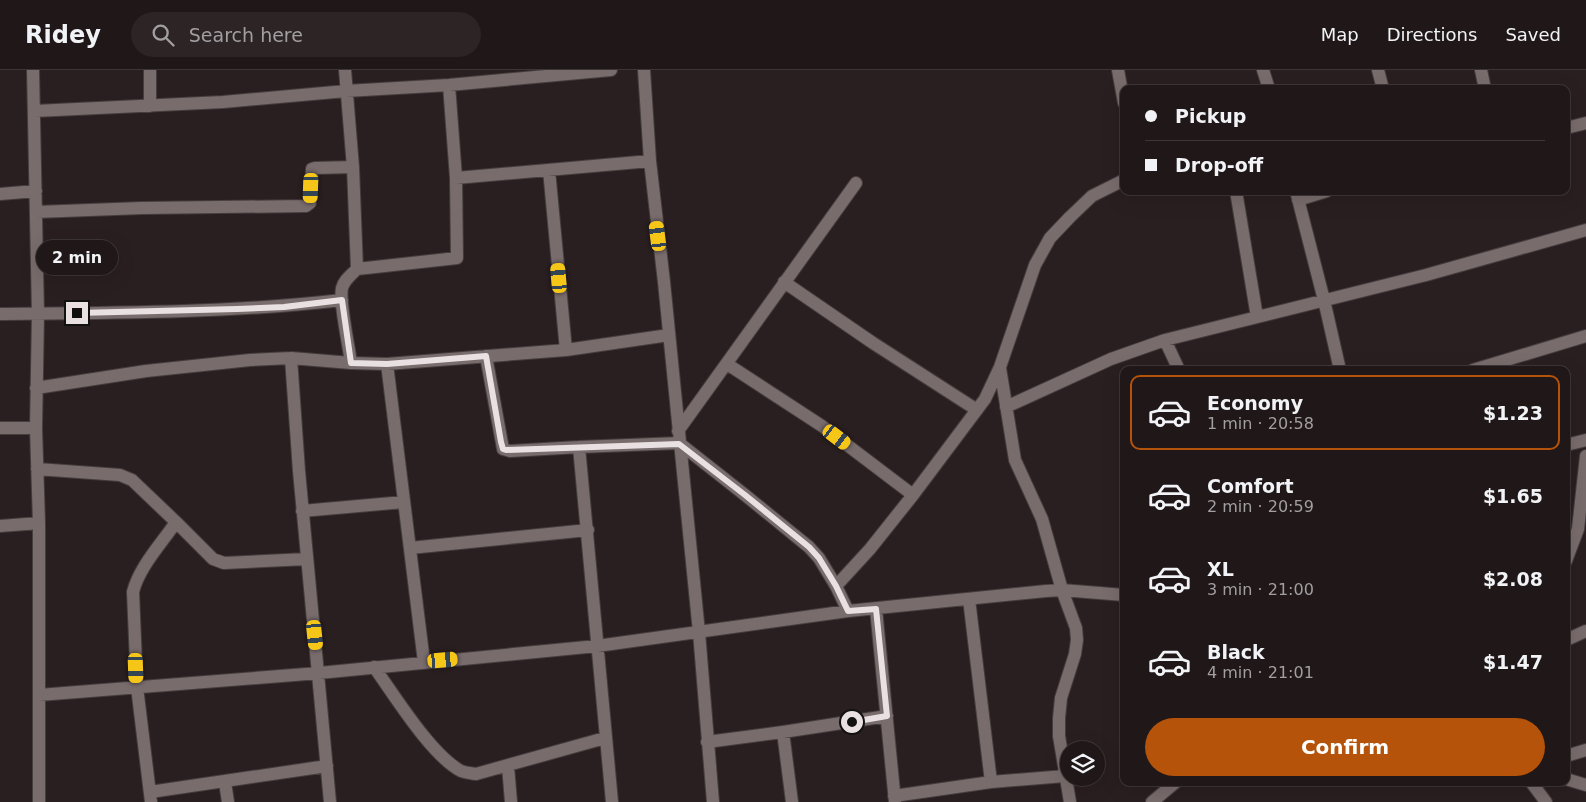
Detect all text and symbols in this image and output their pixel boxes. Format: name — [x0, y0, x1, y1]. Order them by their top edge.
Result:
search box — [131, 12, 481, 57]
text: Ridey — [25, 21, 101, 49]
icon: search — [149, 21, 177, 49]
text: Search here — [189, 24, 303, 46]
text: Map — [1321, 24, 1359, 45]
text: Directions — [1387, 24, 1477, 45]
text: Saved — [1505, 24, 1561, 45]
text: Pickup — [1175, 105, 1246, 127]
text: Drop-off — [1175, 154, 1263, 176]
car — [302, 173, 319, 203]
car — [648, 220, 667, 252]
callout: 2 min — [36, 240, 118, 276]
text: 2 min — [52, 248, 102, 267]
car — [550, 262, 567, 294]
route end — [66, 302, 88, 324]
icon: car — [1147, 390, 1192, 435]
text: Economy — [1207, 392, 1303, 414]
text: $1.23 — [1483, 402, 1543, 424]
text: 1 min · 20:58 — [1207, 414, 1314, 433]
car — [820, 422, 853, 452]
icon: car — [1147, 473, 1192, 518]
text: Comfort — [1207, 475, 1294, 497]
text: $1.65 — [1483, 485, 1543, 507]
text: 2 min · 20:59 — [1207, 497, 1314, 516]
icon: car — [1147, 556, 1192, 601]
text: XL — [1207, 558, 1234, 580]
text: $2.08 — [1483, 568, 1543, 590]
text: 3 min · 21:00 — [1207, 580, 1314, 599]
car — [305, 619, 324, 651]
icon: car — [1147, 639, 1192, 684]
text: Black — [1207, 641, 1265, 663]
car — [427, 651, 458, 669]
text: $1.47 — [1483, 651, 1543, 673]
car — [127, 653, 144, 683]
text: 4 min · 21:01 — [1207, 663, 1314, 682]
route start — [841, 711, 863, 733]
button: Confirm — [1145, 718, 1545, 776]
map controls — [1060, 741, 1105, 786]
button: layers — [1060, 741, 1105, 786]

